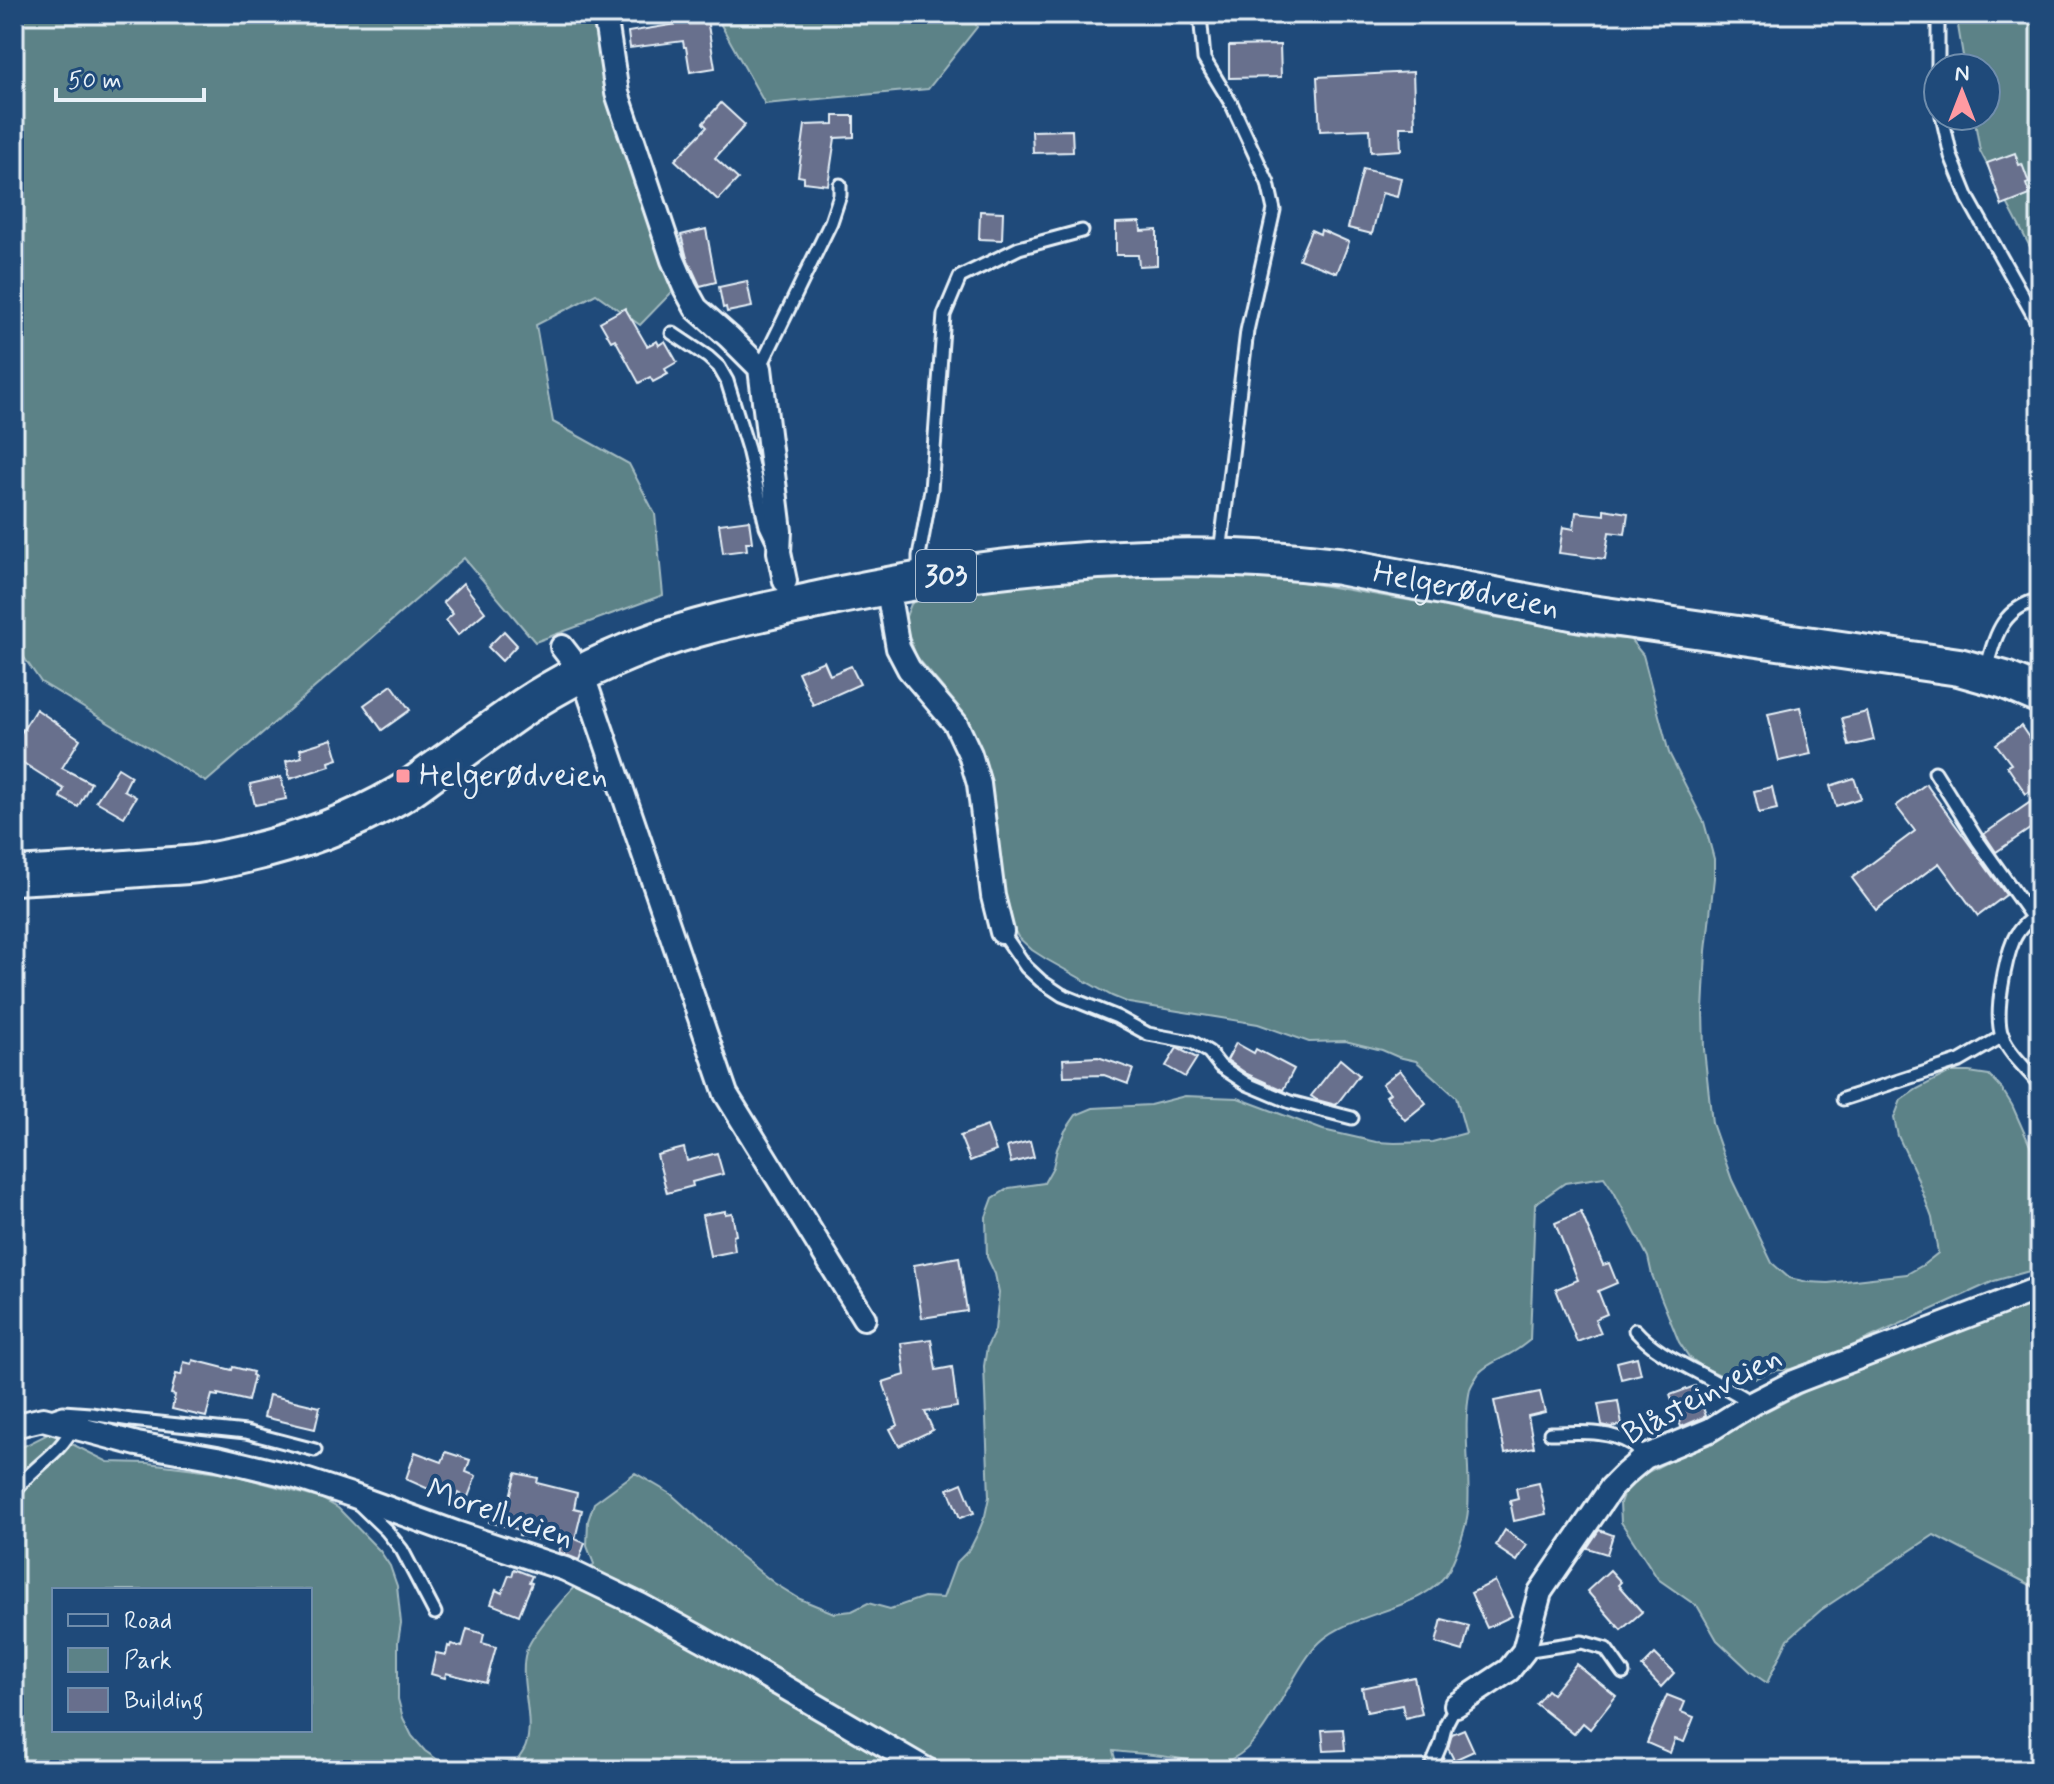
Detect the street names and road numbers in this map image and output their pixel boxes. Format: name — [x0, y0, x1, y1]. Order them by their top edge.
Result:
road number: 303 — [916, 550, 976, 602]
street label: Helgerødveien — [1370, 552, 1563, 629]
street label: Blåsteinveien — [1615, 1337, 1789, 1455]
street label: Morellveien — [421, 1469, 579, 1559]

